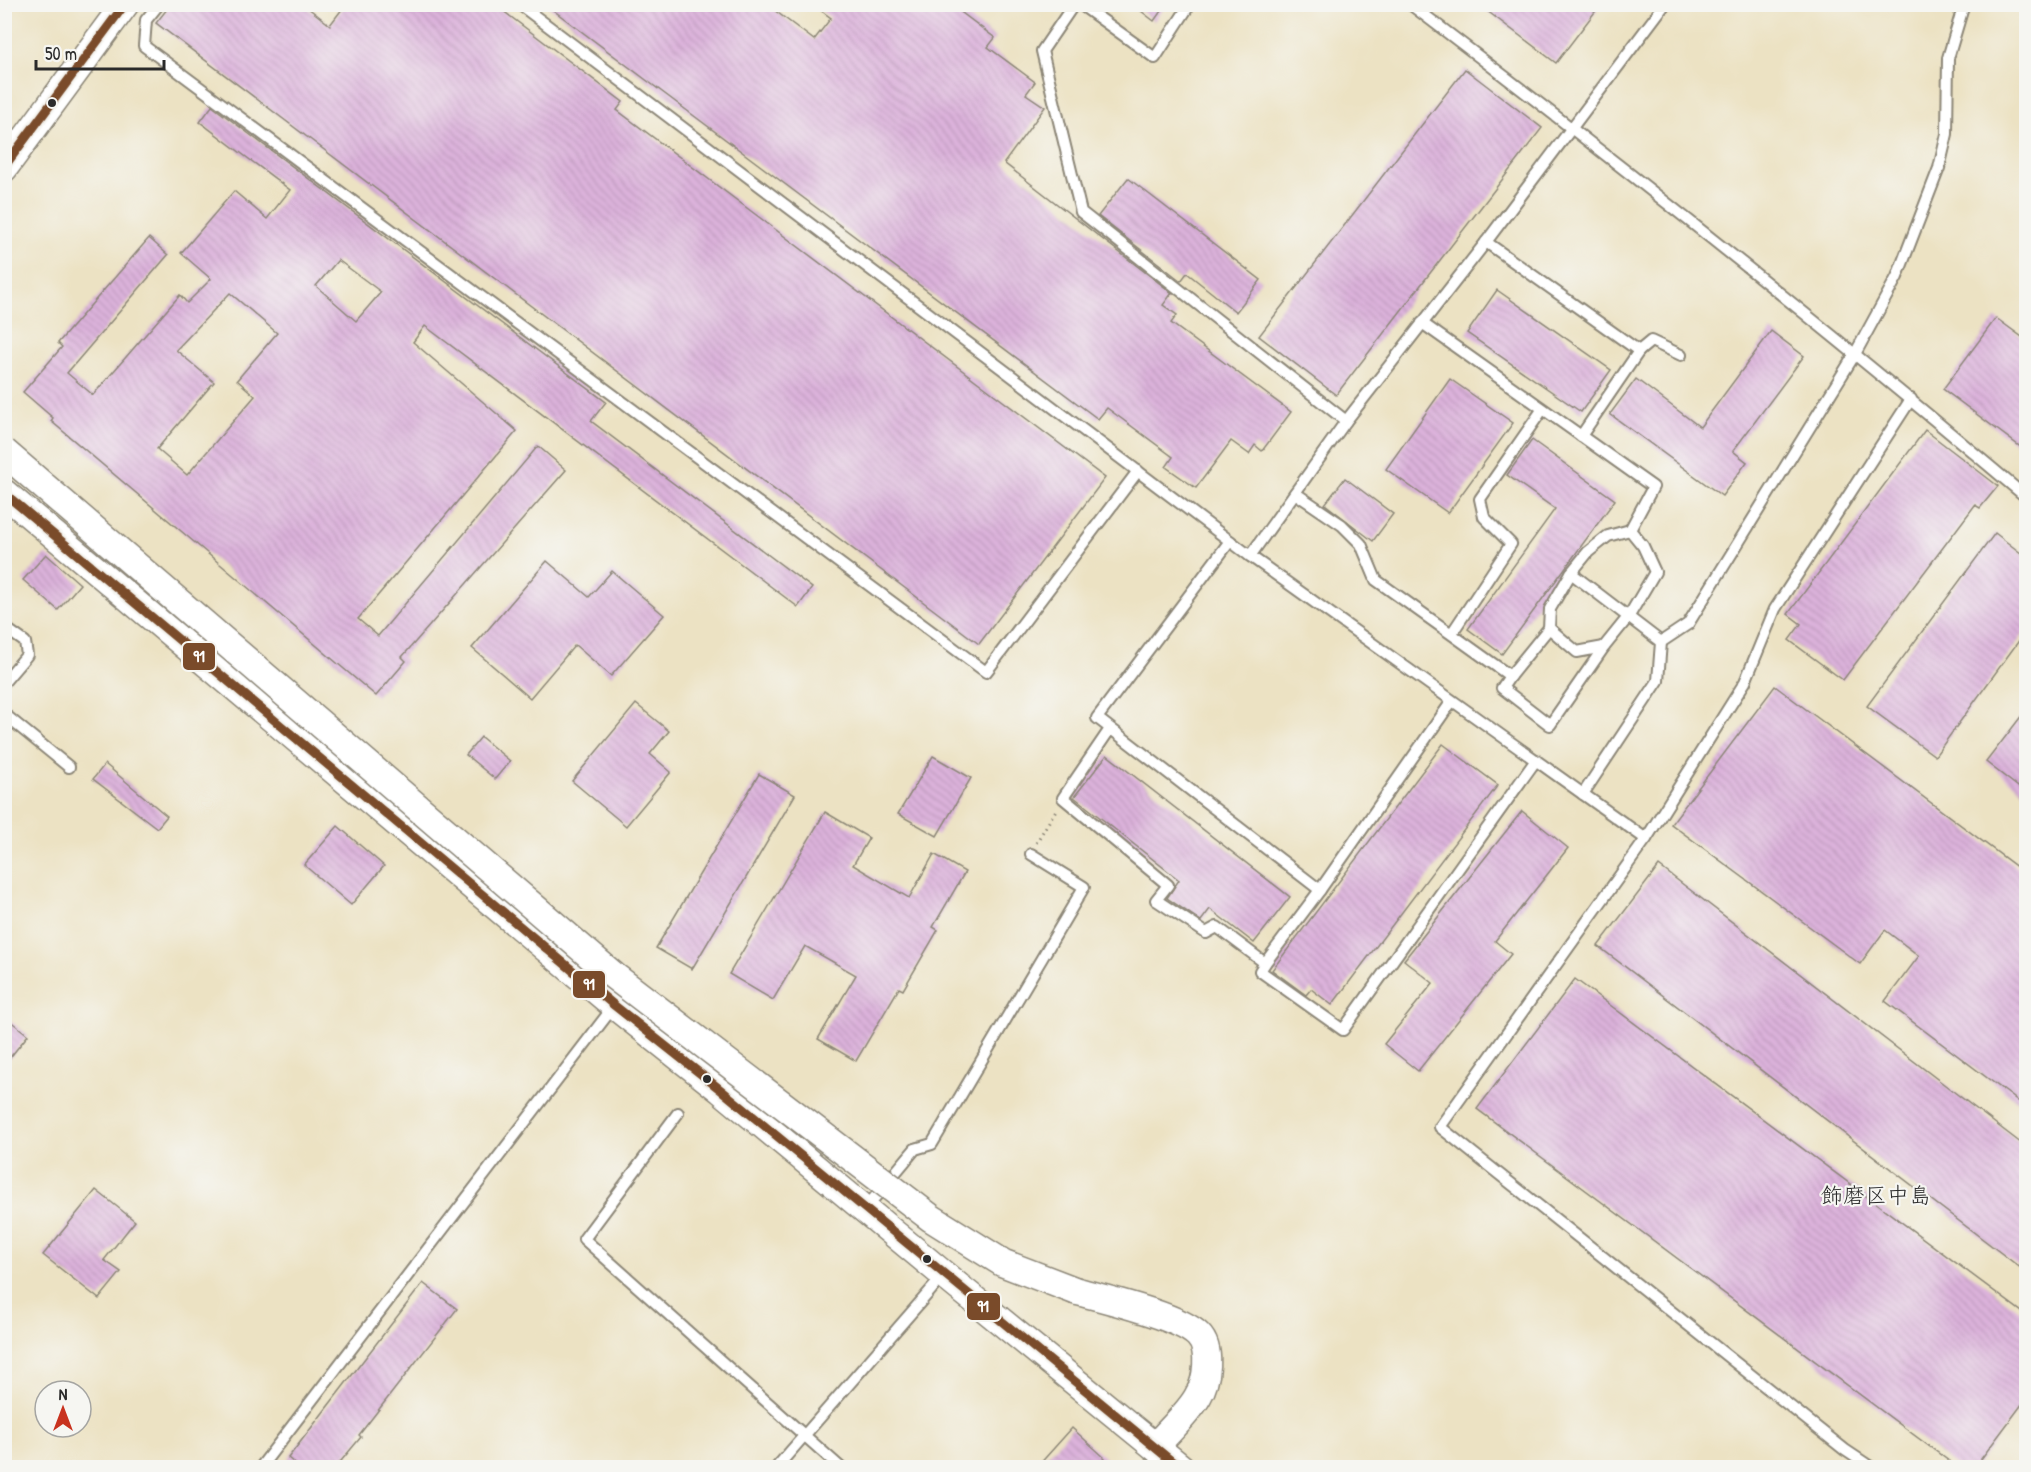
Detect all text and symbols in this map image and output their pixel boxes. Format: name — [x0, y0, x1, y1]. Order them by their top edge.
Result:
scale bar — [36, 33, 164, 71]
text: 50 m — [45, 41, 77, 66]
unlabelled marker — [46, 97, 58, 109]
line badge: 91 — [182, 642, 216, 671]
text: 91 — [193, 645, 205, 667]
line badge: 91 — [572, 970, 606, 999]
text: 91 — [583, 973, 595, 995]
unlabelled marker — [701, 1073, 713, 1085]
district label: 飾磨区中島 — [1821, 1180, 1931, 1210]
unlabelled marker — [921, 1253, 933, 1265]
line badge: 91 — [966, 1292, 1001, 1321]
text: 91 — [977, 1295, 989, 1317]
north arrow — [33, 1379, 93, 1439]
text: N — [59, 1383, 68, 1405]

